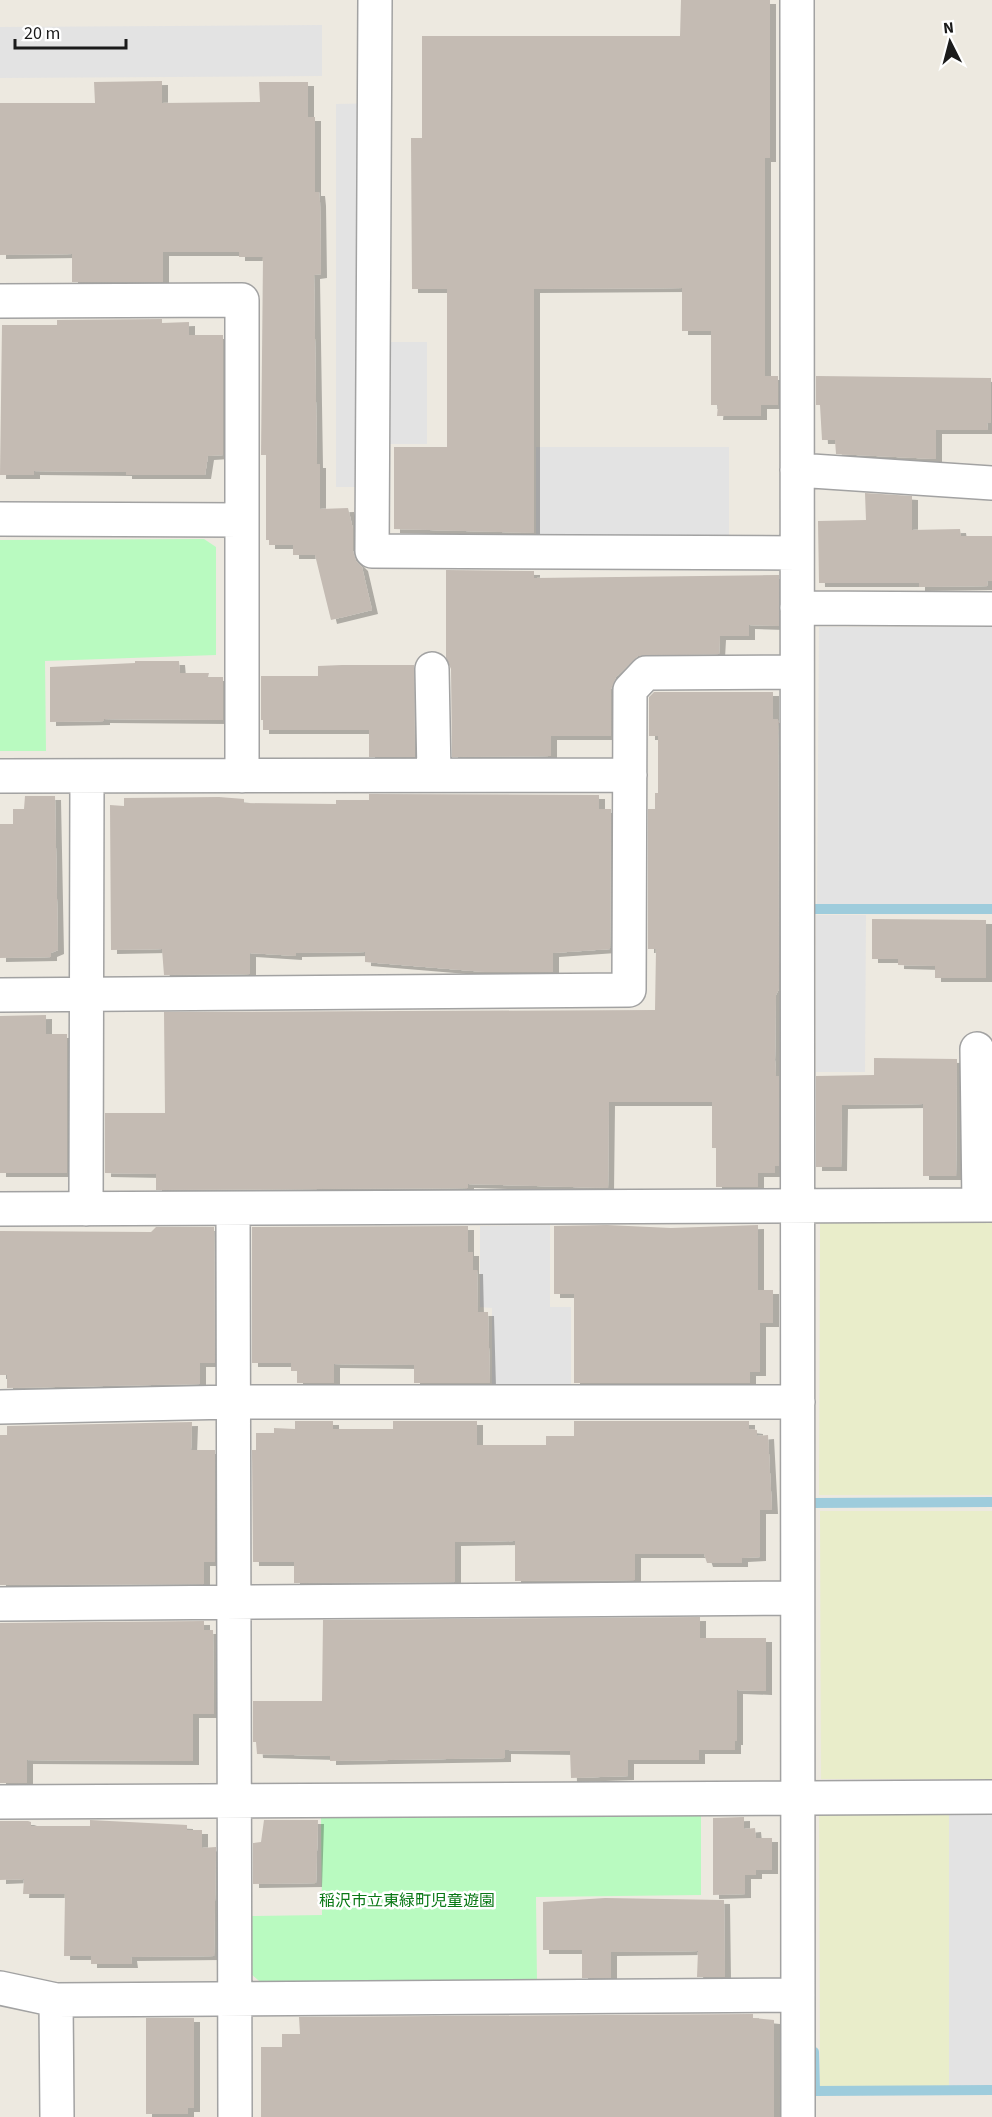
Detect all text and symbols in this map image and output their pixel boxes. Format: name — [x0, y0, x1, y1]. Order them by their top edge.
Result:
scale bar — [15, 12, 126, 50]
north arrow — [920, 12, 980, 72]
text: N — [942, 17, 955, 40]
text: 20 m — [24, 21, 60, 46]
park label: 稲沢市立東緑町児童遊園 — [319, 1890, 495, 1912]

